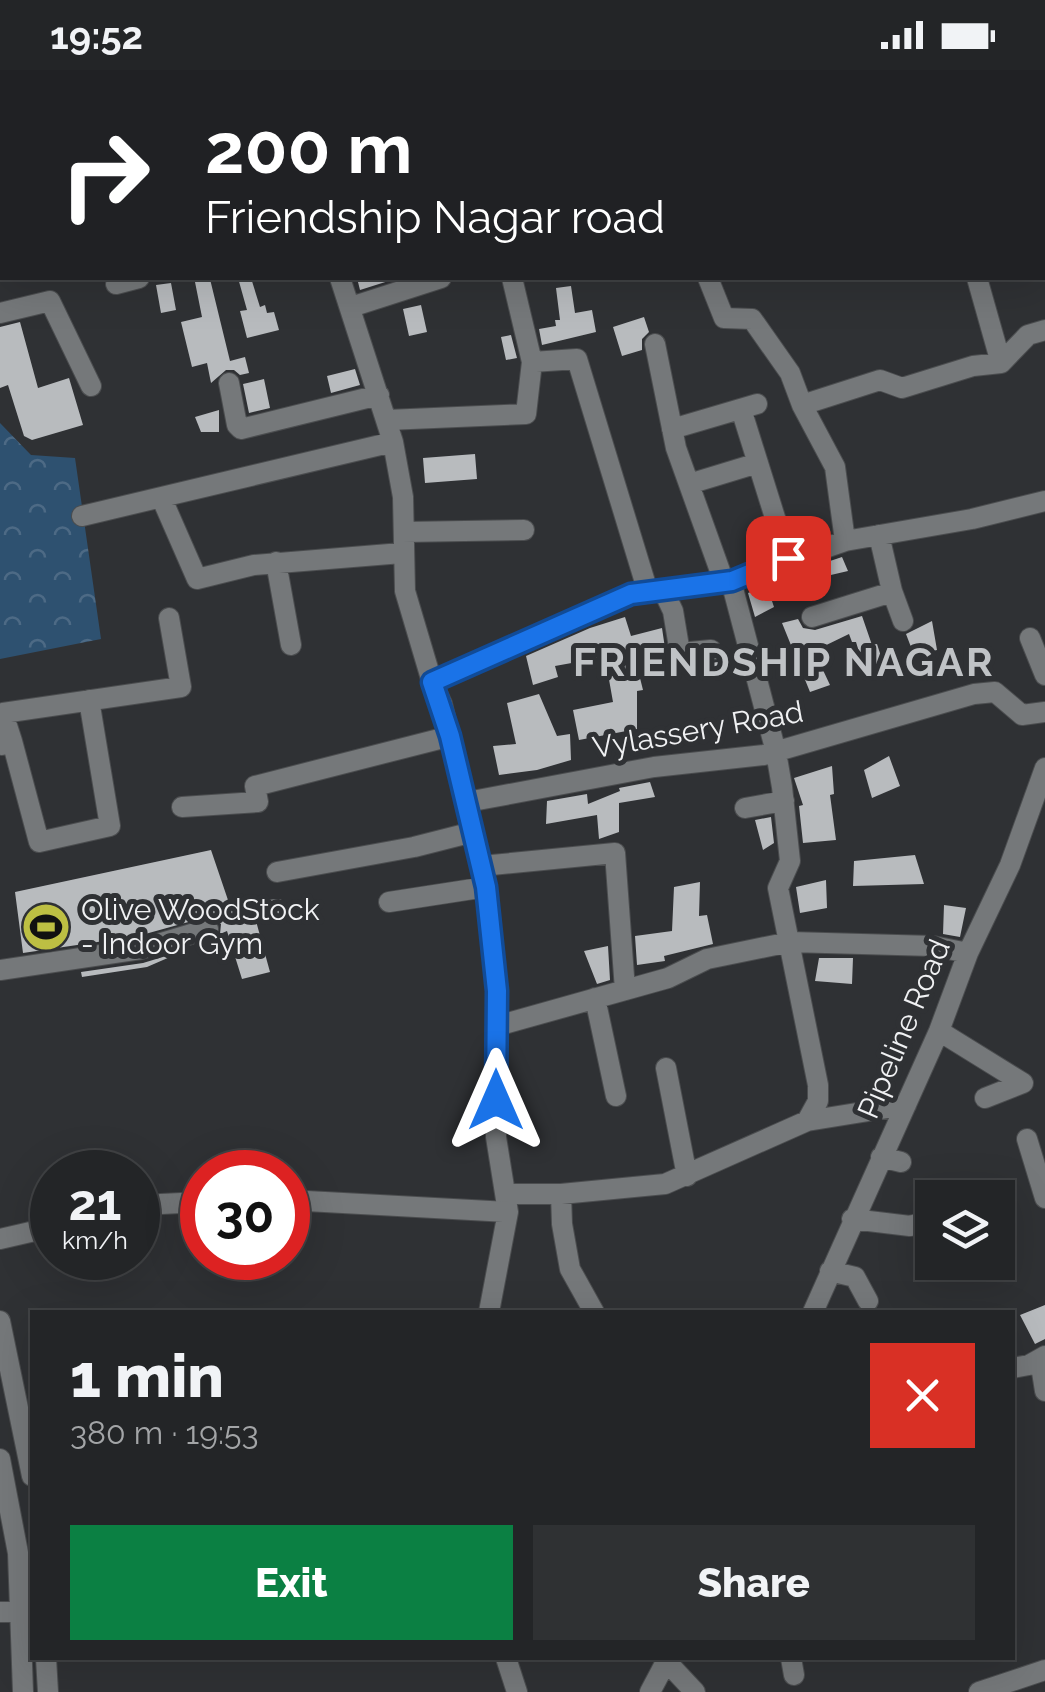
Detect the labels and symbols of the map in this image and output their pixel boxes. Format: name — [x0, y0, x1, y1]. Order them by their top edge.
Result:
pin — [746, 516, 831, 601]
district label: FRIENDSHIP NAGAR — [573, 638, 995, 685]
street label: Vylassery Road — [590, 694, 806, 765]
place label: Olive WoodStock - Indoor Gym — [81, 892, 320, 961]
sports icon: Olive WoodStock - Indoor Gym — [20, 901, 72, 953]
street label: Pipeline Road — [850, 934, 957, 1123]
position arrow — [444, 1048, 548, 1152]
speed limit sign: 30 — [180, 1150, 310, 1280]

